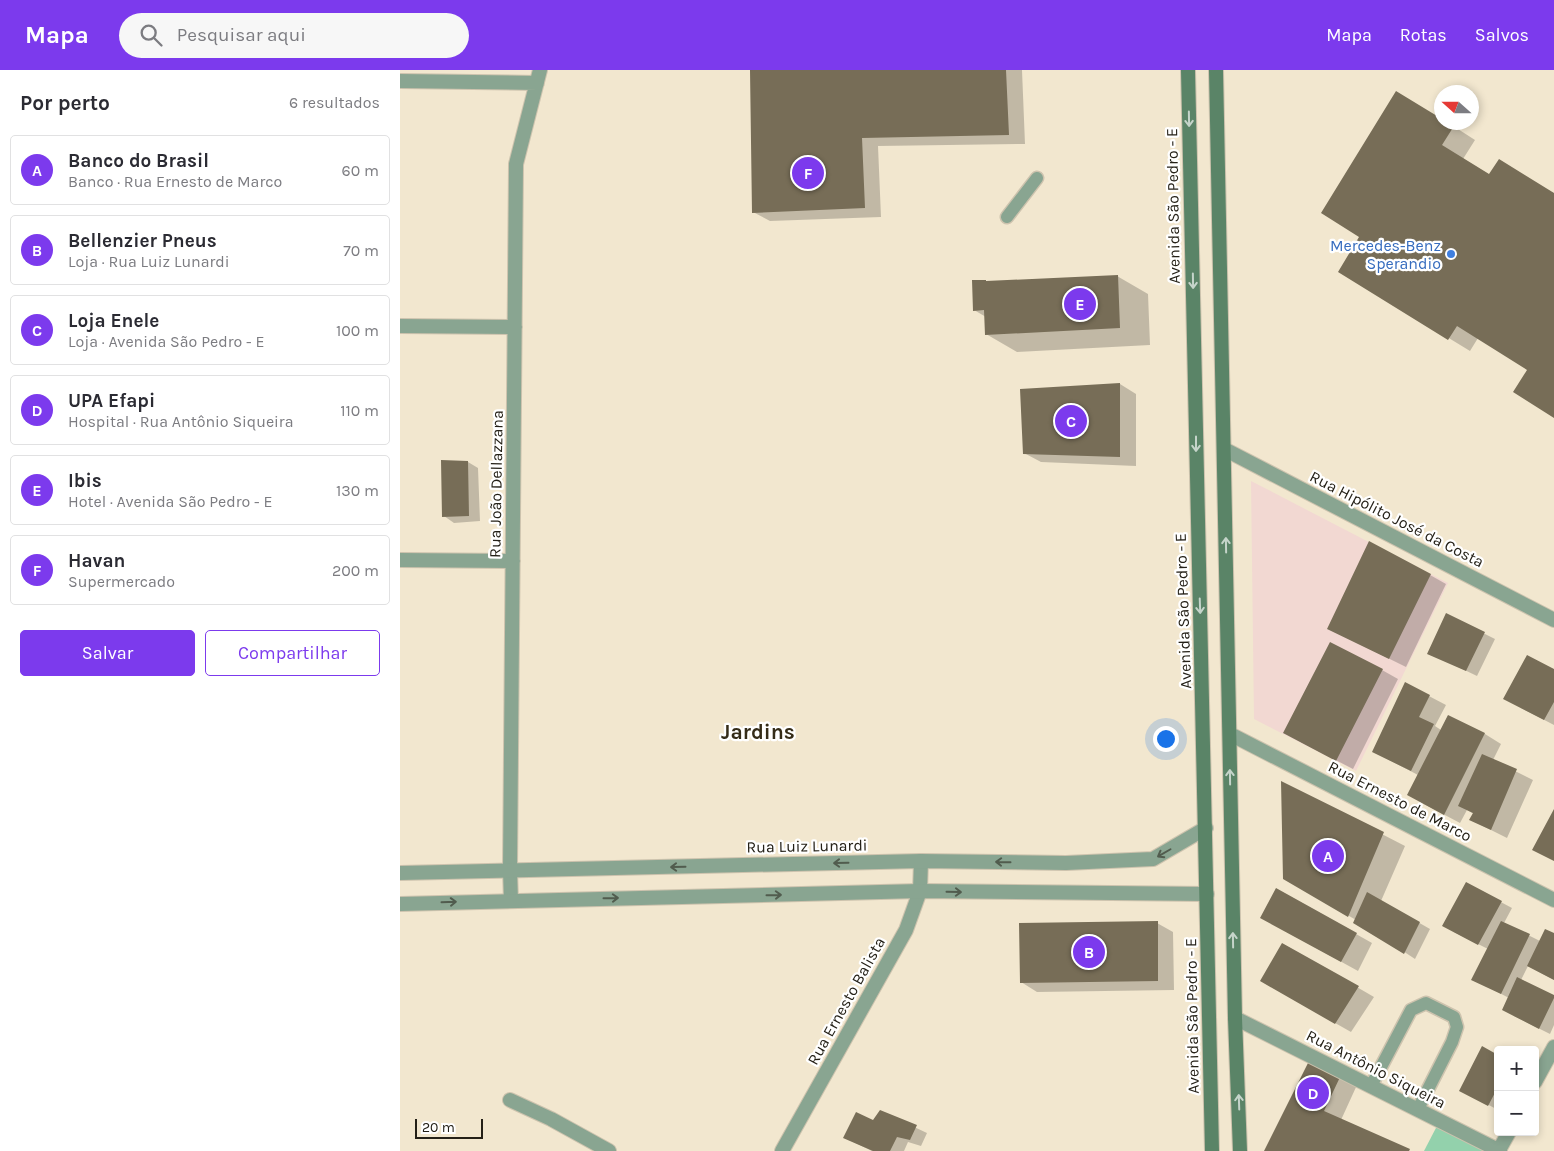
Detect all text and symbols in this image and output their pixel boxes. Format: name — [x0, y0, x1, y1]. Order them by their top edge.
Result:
search box — [119, 13, 469, 58]
text: Mapa — [25, 21, 89, 49]
icon: search — [137, 21, 165, 49]
text: Pesquisar aqui — [177, 24, 306, 46]
text: Mapa — [1326, 24, 1372, 46]
text: Rotas — [1400, 24, 1447, 46]
text: Salvos — [1475, 24, 1529, 46]
north arrow — [1434, 85, 1479, 130]
text: Por perto — [20, 91, 110, 115]
text: 6 resultados — [289, 93, 380, 112]
one-way arrow — [1184, 110, 1194, 126]
street label: Avenida São Pedro - E — [1162, 128, 1184, 284]
text: Banco do Brasil — [68, 150, 209, 172]
pin: F — [792, 154, 824, 192]
text: A — [32, 161, 42, 180]
text: 60 m — [342, 161, 379, 180]
text: Banco · Rua Ernesto de Marco — [68, 172, 282, 191]
text: Bellenzier Pneus — [68, 230, 217, 252]
place label: Mercedes-Benz Sperandio — [1330, 236, 1441, 273]
text: B — [32, 241, 42, 260]
text: 70 m — [343, 241, 379, 260]
marker: Mercedes-Benz Sperandio — [1445, 248, 1457, 260]
text: Loja · Rua Luiz Lunardi — [68, 252, 230, 271]
one-way arrow — [1188, 273, 1197, 289]
pin: E — [1064, 285, 1096, 323]
text: Loja Enele — [68, 310, 159, 332]
text: C — [32, 321, 42, 340]
text: 100 m — [336, 321, 379, 340]
text: Loja · Avenida São Pedro - E — [68, 332, 264, 351]
text: UPA Efapi — [68, 390, 155, 412]
text: D — [32, 401, 42, 420]
text: 110 m — [340, 401, 379, 420]
pin: C — [1055, 402, 1087, 440]
street label: Rua João Dellazzana — [485, 410, 507, 558]
text: Hospital · Rua Antônio Siqueira — [68, 412, 293, 431]
one-way arrow — [1191, 435, 1201, 451]
street label: Rua Hipólito José da Costa — [1307, 467, 1487, 571]
text: Ibis — [68, 470, 102, 492]
text: E — [32, 481, 42, 500]
text: 130 m — [336, 481, 379, 500]
text: Hotel · Avenida São Pedro - E — [68, 492, 272, 511]
street label: Avenida São Pedro - E — [1171, 533, 1195, 689]
one-way arrow — [1221, 537, 1231, 554]
text: Havan — [68, 550, 125, 572]
text: F — [33, 561, 41, 580]
text: 200 m — [332, 561, 379, 580]
text: Supermercado — [68, 572, 175, 591]
one-way arrow — [1195, 598, 1205, 614]
button: Salvar — [20, 630, 195, 676]
button: Compartilhar — [205, 630, 380, 676]
district label: Jardins — [721, 720, 795, 744]
your location — [1153, 726, 1179, 752]
street label: Rua Ernesto de Marco — [1325, 757, 1475, 845]
one-way arrow — [1226, 770, 1235, 786]
street label: Rua Luiz Lunardi — [746, 835, 868, 857]
pin: A — [1312, 837, 1344, 875]
one-way arrow — [1157, 848, 1171, 858]
one-way arrow — [995, 857, 1012, 867]
one-way arrow — [833, 858, 849, 868]
one-way arrow — [670, 862, 686, 871]
one-way arrow — [945, 887, 961, 896]
one-way arrow — [765, 890, 781, 899]
one-way arrow — [603, 894, 619, 903]
one-way arrow — [440, 898, 456, 907]
one-way arrow — [1229, 932, 1238, 948]
pin: B — [1073, 933, 1105, 971]
street label: Rua Ernesto Balista — [803, 934, 889, 1068]
street label: Avenida São Pedro - E — [1181, 938, 1203, 1094]
street label: Rua Antônio Siqueira — [1303, 1026, 1449, 1112]
map controls — [1494, 1046, 1539, 1136]
button: + — [1494, 1046, 1539, 1091]
pin: D — [1297, 1074, 1329, 1112]
button: − — [1494, 1091, 1539, 1136]
one-way arrow — [1234, 1095, 1243, 1111]
scale bar — [415, 1116, 482, 1139]
text: 20 m — [422, 1119, 455, 1136]

